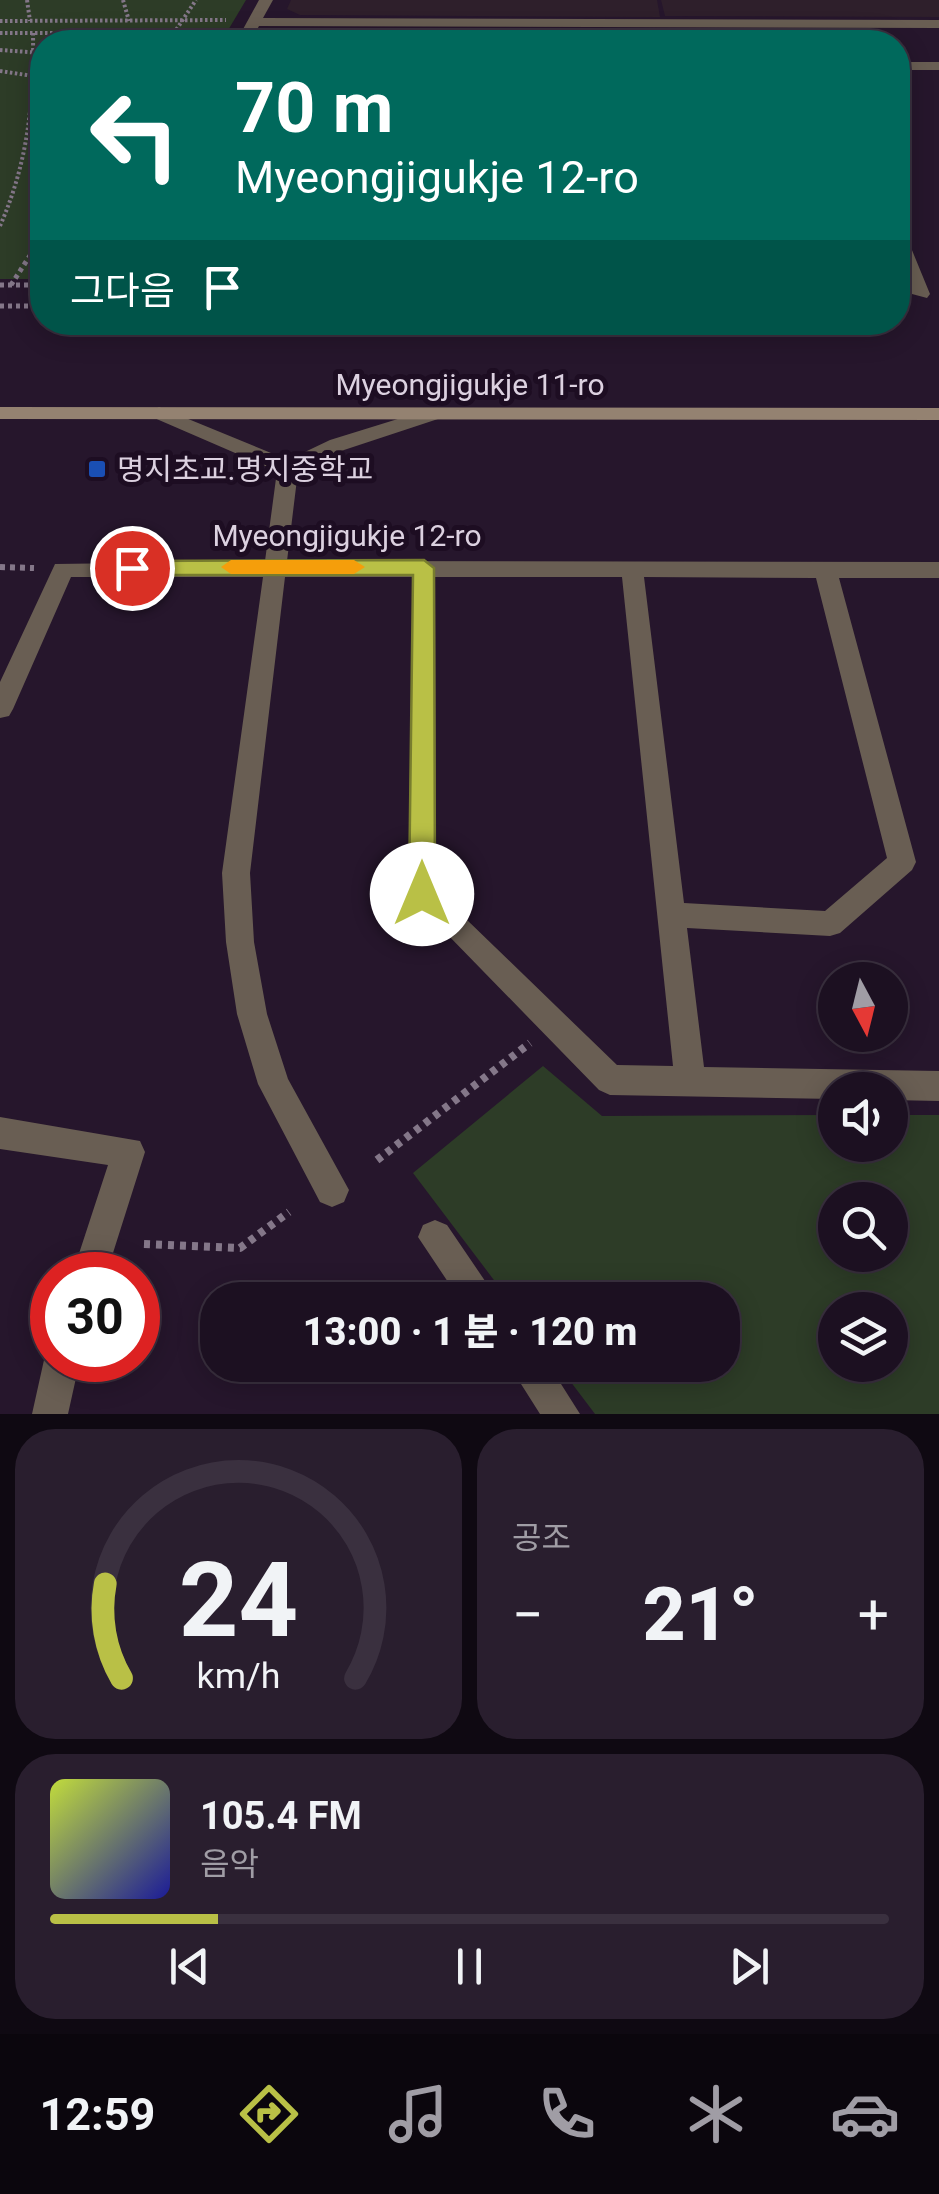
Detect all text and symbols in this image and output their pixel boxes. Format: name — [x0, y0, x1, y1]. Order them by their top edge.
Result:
text: 70 m — [235, 67, 393, 149]
icon: left — [70, 70, 200, 200]
text: Myeongjigukje 12-ro — [235, 151, 639, 204]
icon: arrive — [195, 260, 250, 315]
text: 그다음 — [70, 269, 175, 313]
street label: Myeongjigukje 11-ro — [335, 367, 605, 402]
place label: 명지초교.명지중학교 — [117, 452, 373, 487]
marker: 명지초교.명지중학교 — [86, 458, 108, 480]
street label: Myeongjigukje 12-ro — [212, 518, 482, 553]
pin — [90, 526, 175, 611]
icon: arrive — [105, 541, 160, 596]
position arrow — [370, 842, 474, 946]
north arrow — [818, 962, 908, 1052]
map controls — [818, 962, 908, 1382]
button: sound — [818, 1072, 908, 1162]
button: search — [818, 1182, 908, 1272]
speed limit sign: 30 — [30, 1252, 160, 1382]
button: layers — [818, 1292, 908, 1382]
text: 13:00 · 1 분 · 120 m — [303, 1310, 637, 1354]
text: 공조 — [512, 1519, 571, 1557]
text: 24 — [179, 1540, 298, 1661]
text: 21° — [643, 1570, 759, 1658]
text: − — [512, 1583, 543, 1647]
text: + — [858, 1583, 889, 1647]
text: km/h — [197, 1655, 280, 1697]
text: 105.4 FM — [200, 1794, 362, 1838]
text: 음악 — [200, 1845, 259, 1883]
icon: previous — [162, 1939, 217, 1994]
icon: pause — [442, 1939, 497, 1994]
icon: next — [722, 1939, 777, 1994]
icon: directions — [234, 2079, 304, 2149]
icon: music — [383, 2079, 453, 2149]
icon: phone — [532, 2079, 602, 2149]
icon: climate — [681, 2079, 751, 2149]
icon: car — [830, 2079, 900, 2149]
text: 12:59 — [39, 2088, 155, 2141]

